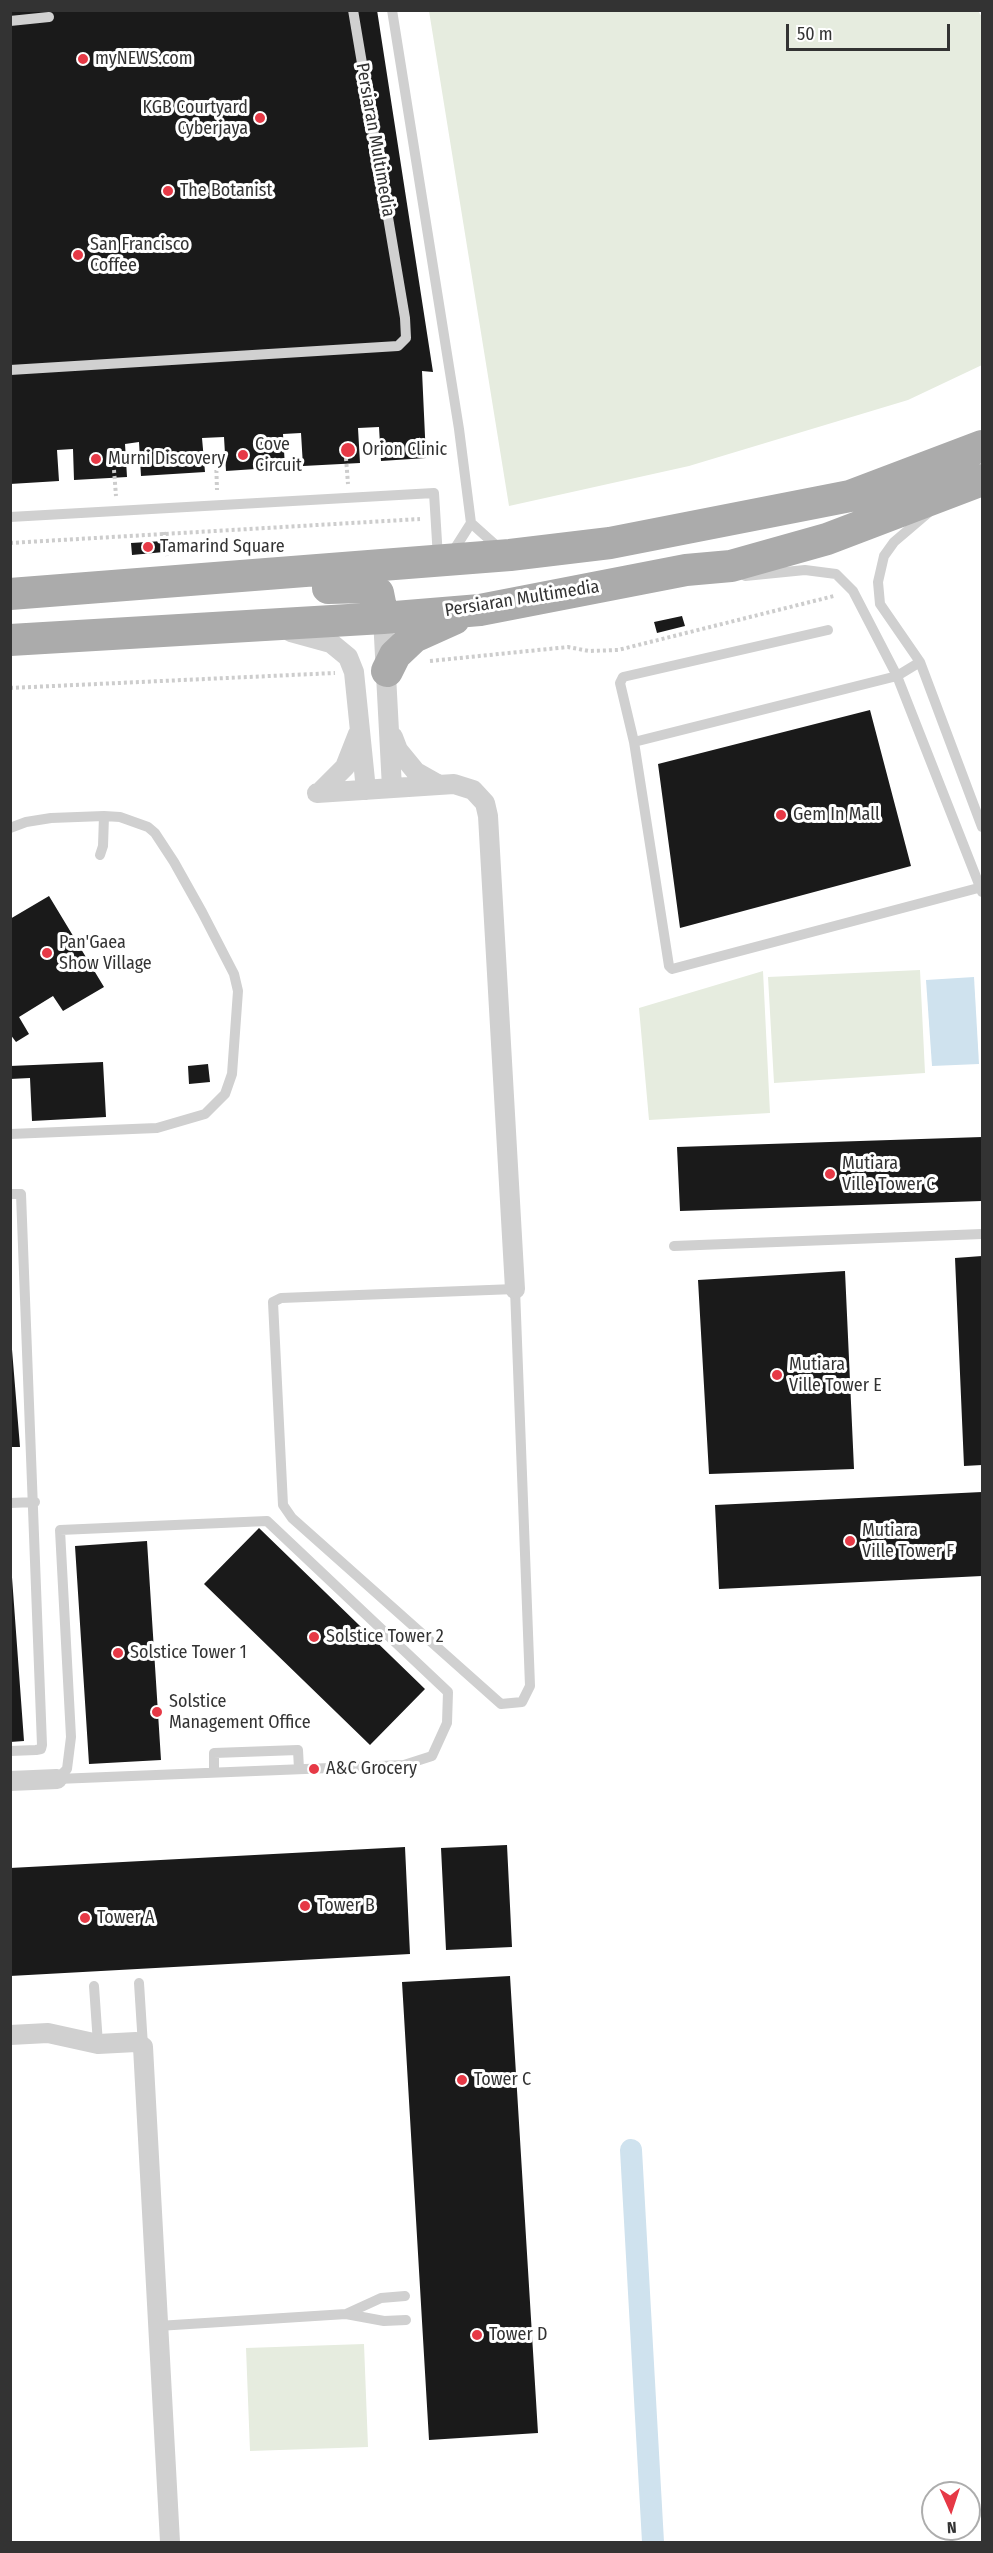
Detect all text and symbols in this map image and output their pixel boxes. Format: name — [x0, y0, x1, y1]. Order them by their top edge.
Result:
scale bar — [789, 12, 952, 50]
text: 50 m — [797, 23, 833, 45]
place label: myNEWS.com — [95, 48, 193, 70]
marker: myNEWS.com — [76, 52, 90, 66]
street label: Persiaran Multimedia — [351, 61, 399, 219]
place label: KGB Courtyard Cyberjaya — [143, 97, 248, 140]
marker: KGB Courtyard Cyberjaya — [253, 111, 267, 125]
place label: The Botanist — [180, 180, 272, 202]
marker: The Botanist — [161, 184, 175, 198]
place label: San Francisco Coffee — [90, 234, 190, 276]
marker: San Francisco Coffee — [71, 248, 85, 262]
place label: Cove Circuit — [255, 434, 302, 476]
place label: Orion Clinic — [362, 439, 447, 461]
marker: Orion Clinic — [339, 441, 357, 459]
place label: Murni Discovery — [108, 448, 225, 470]
marker: Cove Circuit — [236, 448, 250, 462]
marker: Murni Discovery — [89, 452, 103, 466]
place label: Tamarind Square — [160, 536, 285, 558]
marker: Tamarind Square — [141, 540, 155, 554]
street label: Persiaran Multimedia — [443, 576, 601, 622]
place label: Gem In Mall — [793, 804, 880, 826]
marker: Gem In Mall — [774, 808, 788, 822]
place label: Pan'Gaea Show Village — [59, 932, 152, 974]
marker: Pan'Gaea Show Village — [40, 946, 54, 960]
place label: Mutiara Ville Tower C — [842, 1153, 935, 1196]
marker: Mutiara Ville Tower C — [823, 1167, 837, 1181]
place label: Mutiara Ville Tower E — [789, 1354, 882, 1396]
marker: Mutiara Ville Tower E — [770, 1368, 784, 1382]
place label: Mutiara Ville Tower F — [862, 1520, 954, 1562]
marker: Mutiara Ville Tower F — [843, 1534, 857, 1548]
place label: Solstice Tower 2 — [326, 1626, 444, 1648]
marker: Solstice Tower 2 — [307, 1630, 321, 1644]
place label: Solstice Tower 1 — [130, 1642, 247, 1664]
marker: Solstice Tower 1 — [111, 1646, 125, 1660]
place label: Solstice Management Office — [169, 1691, 311, 1734]
marker: Solstice Management Office — [150, 1705, 164, 1719]
place label: A&C Grocery — [326, 1758, 417, 1780]
marker: A&C Grocery — [307, 1762, 321, 1776]
place label: Tower B — [317, 1895, 375, 1917]
marker: Tower B — [298, 1899, 312, 1913]
place label: Tower A — [97, 1907, 154, 1929]
marker: Tower A — [78, 1911, 92, 1925]
place label: Tower C — [474, 2069, 531, 2091]
marker: Tower C — [455, 2073, 469, 2087]
place label: Tower D — [489, 2324, 547, 2346]
marker: Tower D — [470, 2328, 484, 2342]
north arrow — [921, 2481, 981, 2541]
text: N — [947, 2518, 957, 2537]

